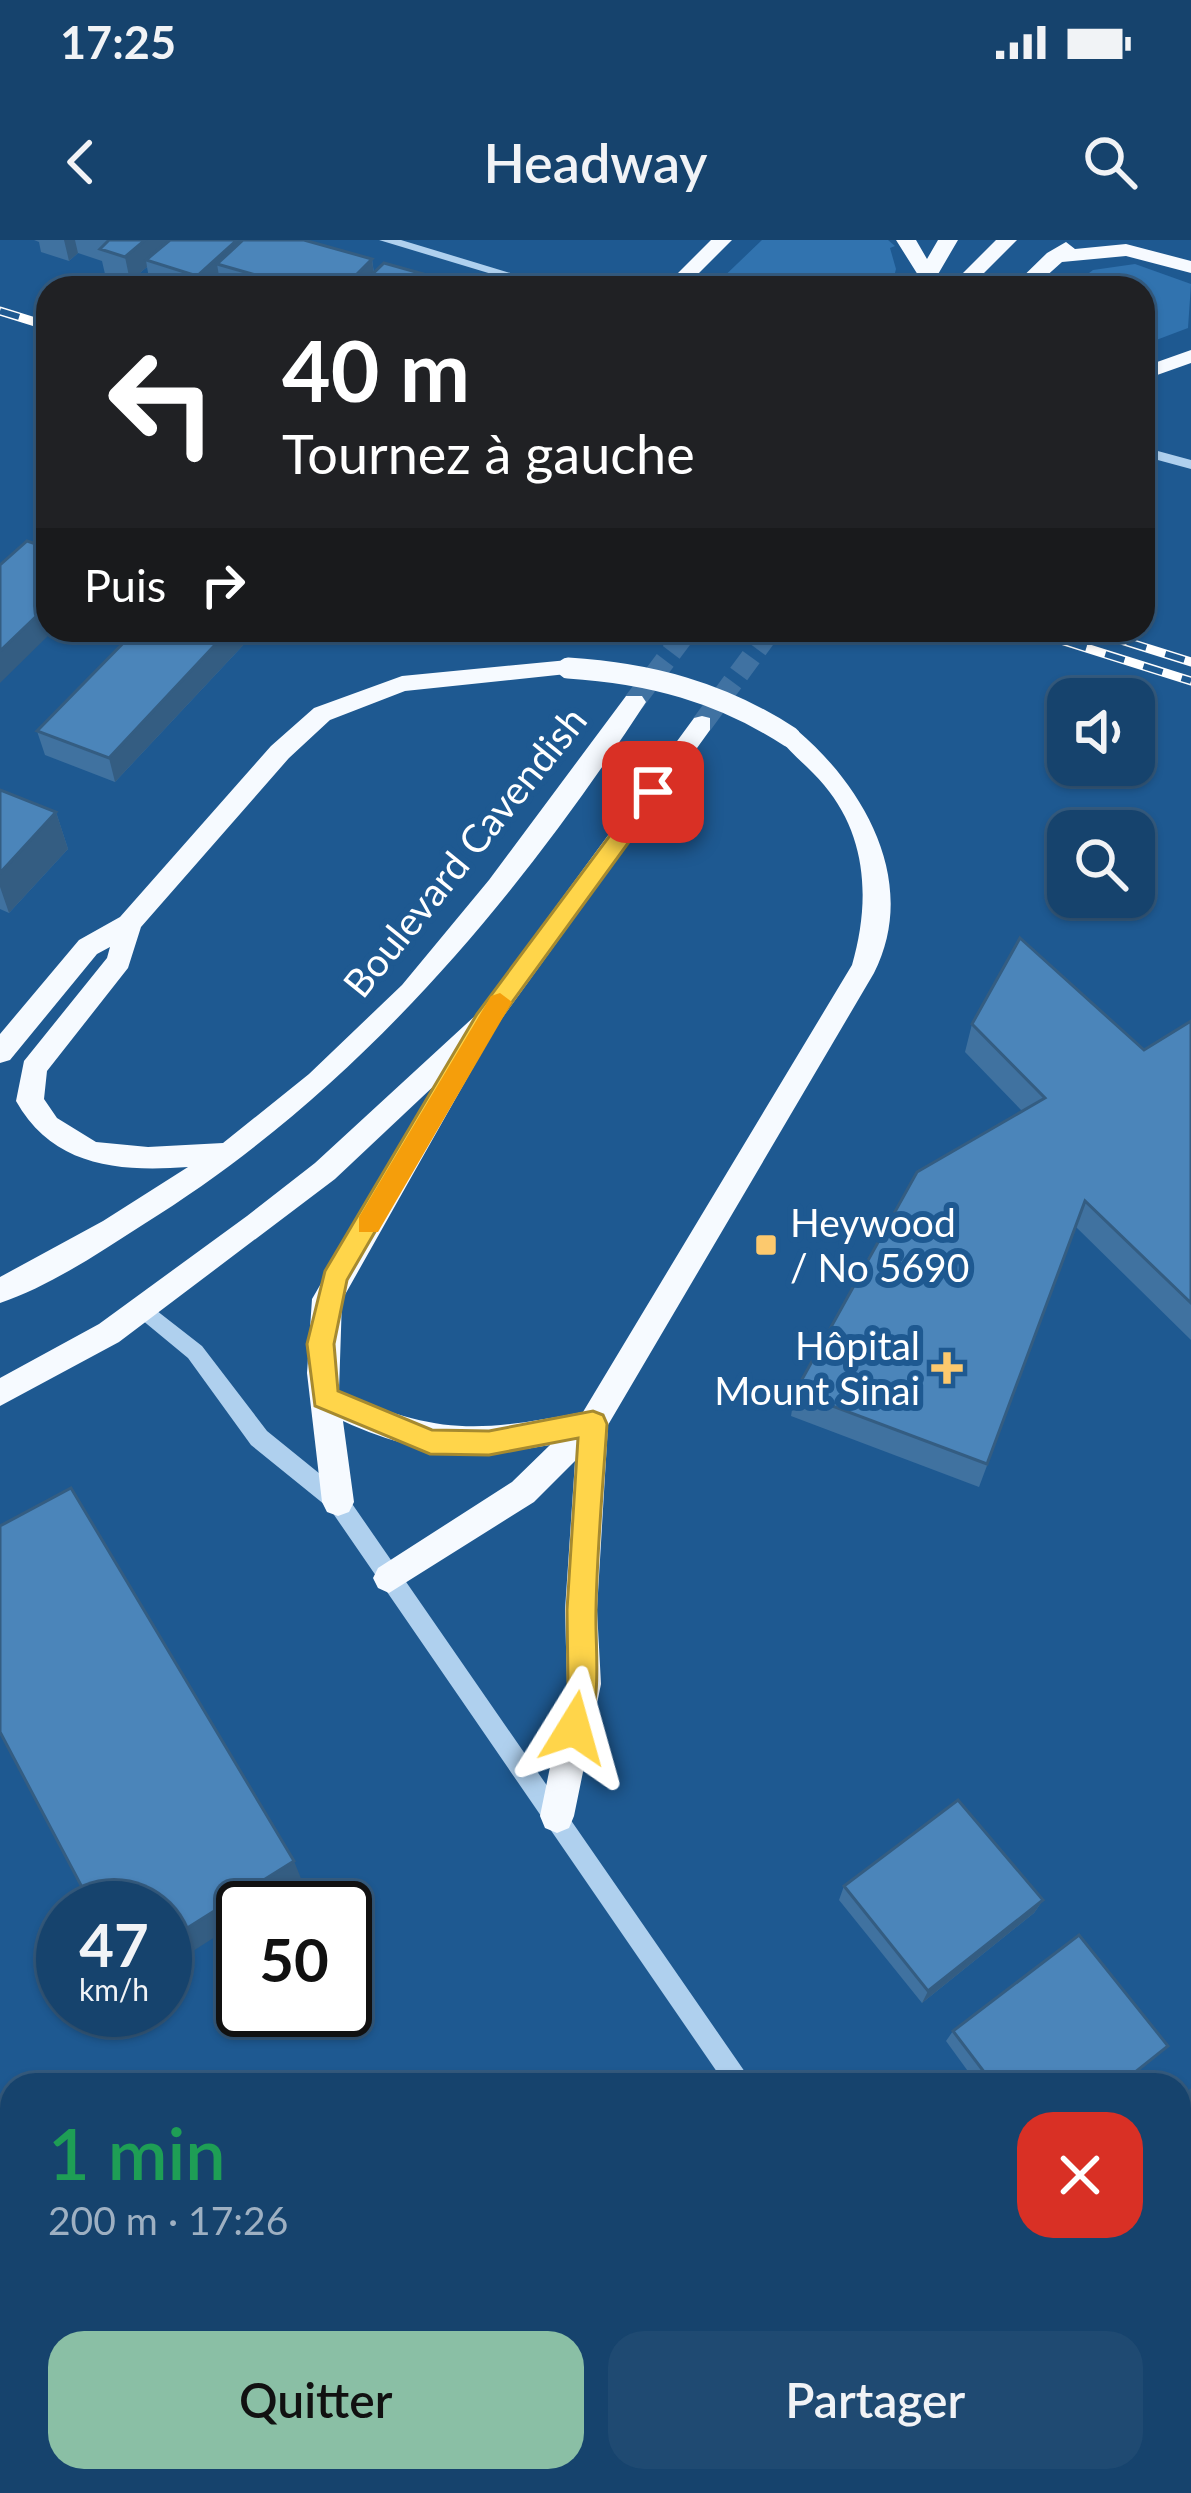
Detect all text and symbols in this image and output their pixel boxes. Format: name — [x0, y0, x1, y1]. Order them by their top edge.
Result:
text: 17:25 — [60, 15, 176, 69]
icon: back — [48, 129, 114, 195]
icon: search — [1077, 129, 1143, 195]
text: Headway — [483, 130, 708, 195]
text: 40 m — [282, 319, 470, 420]
icon: left — [84, 324, 240, 480]
text: Tournez à gauche — [282, 421, 695, 486]
icon: right — [190, 552, 256, 618]
text: Puis — [84, 558, 166, 612]
map controls — [1047, 678, 1155, 918]
button: sound — [1047, 678, 1155, 786]
street label: Boulevard Cavendish — [333, 697, 595, 1005]
pin — [602, 741, 704, 843]
icon: arrive — [620, 759, 686, 825]
button: search — [1047, 810, 1155, 918]
place label: Heywood / No 5690 — [790, 1199, 969, 1290]
marker: Heywood / No 5690 — [753, 1232, 779, 1258]
place label: Hôpital Mount Sinai — [714, 1322, 920, 1413]
marker: Hôpital Mount Sinai — [931, 1352, 963, 1384]
position arrow — [511, 1665, 637, 1791]
speed limit sign: 50 — [216, 1881, 372, 2037]
text: 47 — [79, 1908, 149, 1980]
text: km/h — [79, 1971, 149, 2007]
text: 1 min — [48, 2109, 226, 2195]
button: close — [1017, 2112, 1143, 2238]
text: 200 m · 17:26 — [48, 2197, 288, 2243]
button: Quitter — [48, 2331, 584, 2469]
button: Partager — [608, 2331, 1143, 2469]

